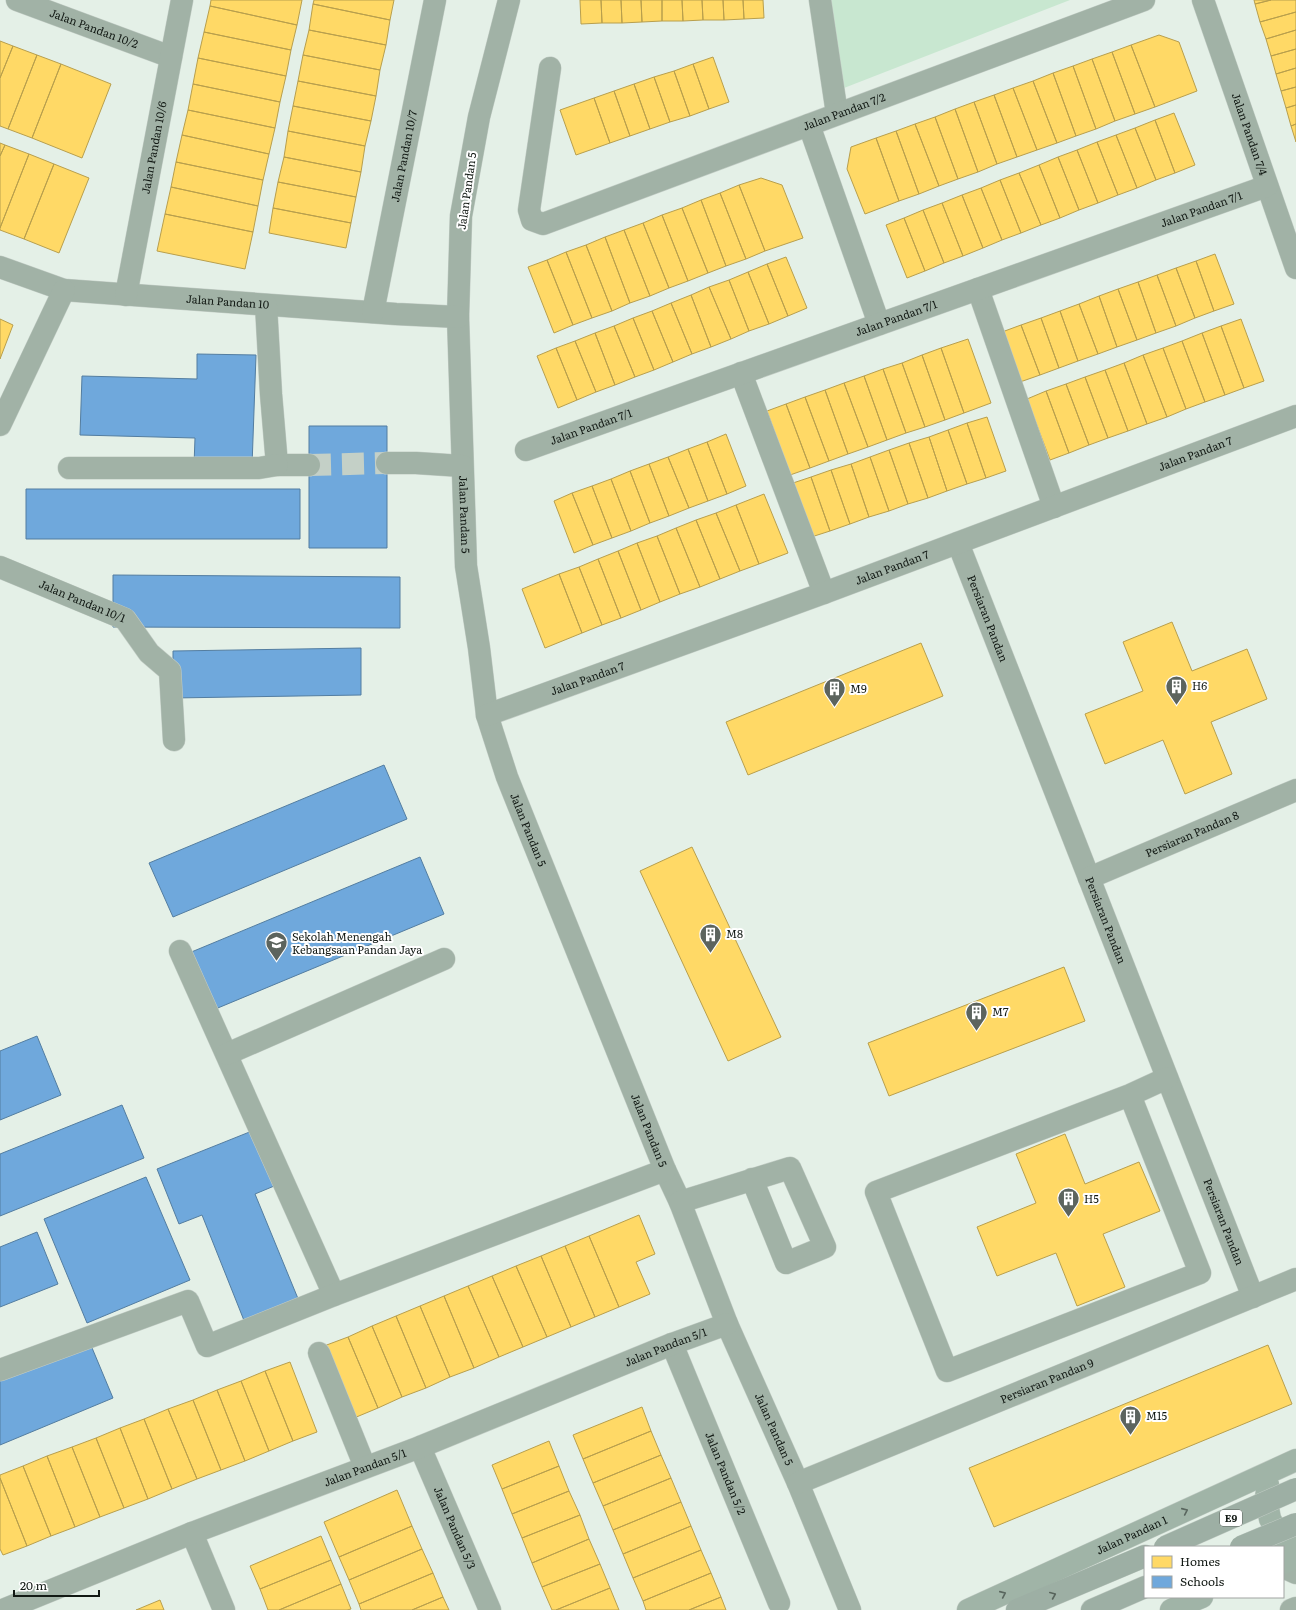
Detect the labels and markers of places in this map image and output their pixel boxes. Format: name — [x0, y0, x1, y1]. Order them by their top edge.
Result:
building icon: H6 — [1163, 673, 1189, 706]
building icon: M9 — [821, 676, 847, 709]
place label: H6 — [1192, 677, 1207, 693]
place label: M9 — [850, 680, 867, 696]
building icon: M8 — [697, 921, 723, 954]
place label: M8 — [726, 925, 743, 941]
place label: Sekolah Menengah Kebangsaan Pandan Jaya — [292, 928, 422, 957]
school or university icon: Sekolah Menengah Kebangsaan Pandan Jaya — [263, 930, 289, 963]
building icon: M7 — [964, 999, 990, 1032]
place label: M7 — [992, 1003, 1009, 1019]
building icon: H5 — [1055, 1186, 1081, 1219]
place label: H5 — [1084, 1190, 1099, 1206]
building icon: M15 — [1118, 1403, 1144, 1436]
place label: M15 — [1146, 1407, 1168, 1423]

